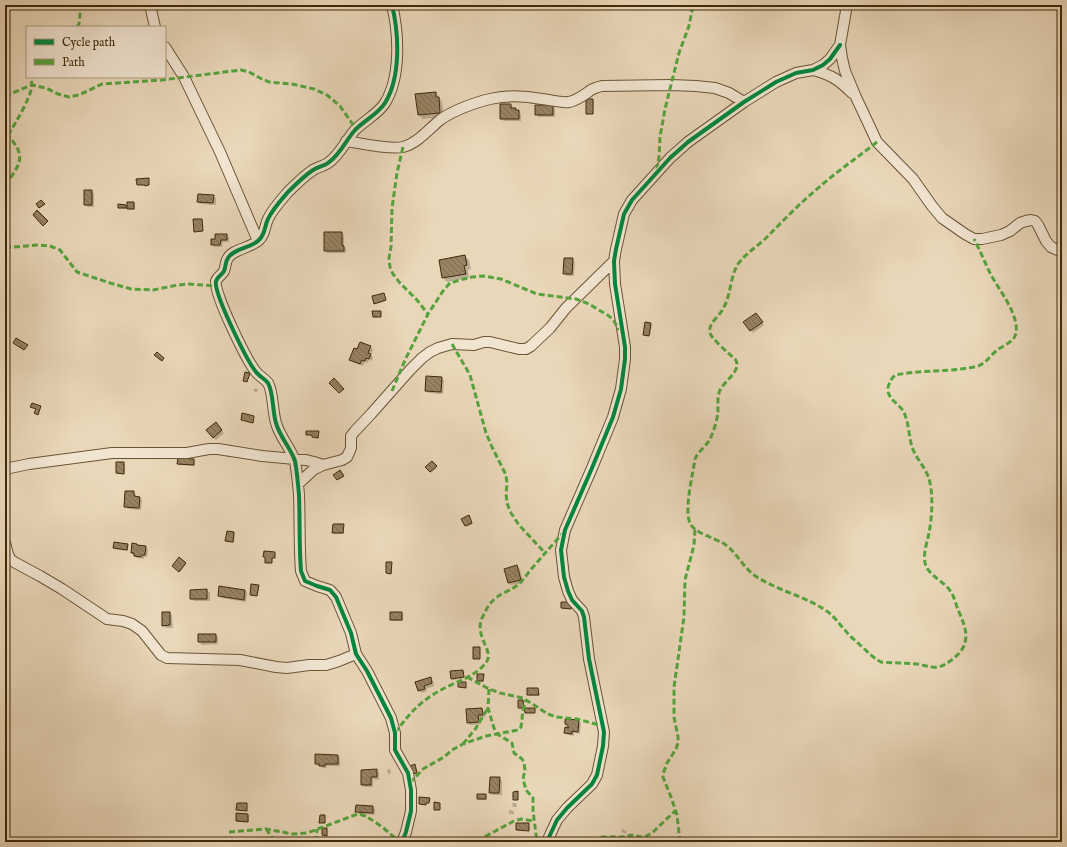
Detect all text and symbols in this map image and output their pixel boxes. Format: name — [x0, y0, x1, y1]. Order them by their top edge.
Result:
legend — [26, 26, 166, 78]
text: Cycle path — [62, 35, 116, 51]
text: Path — [62, 55, 85, 70]

